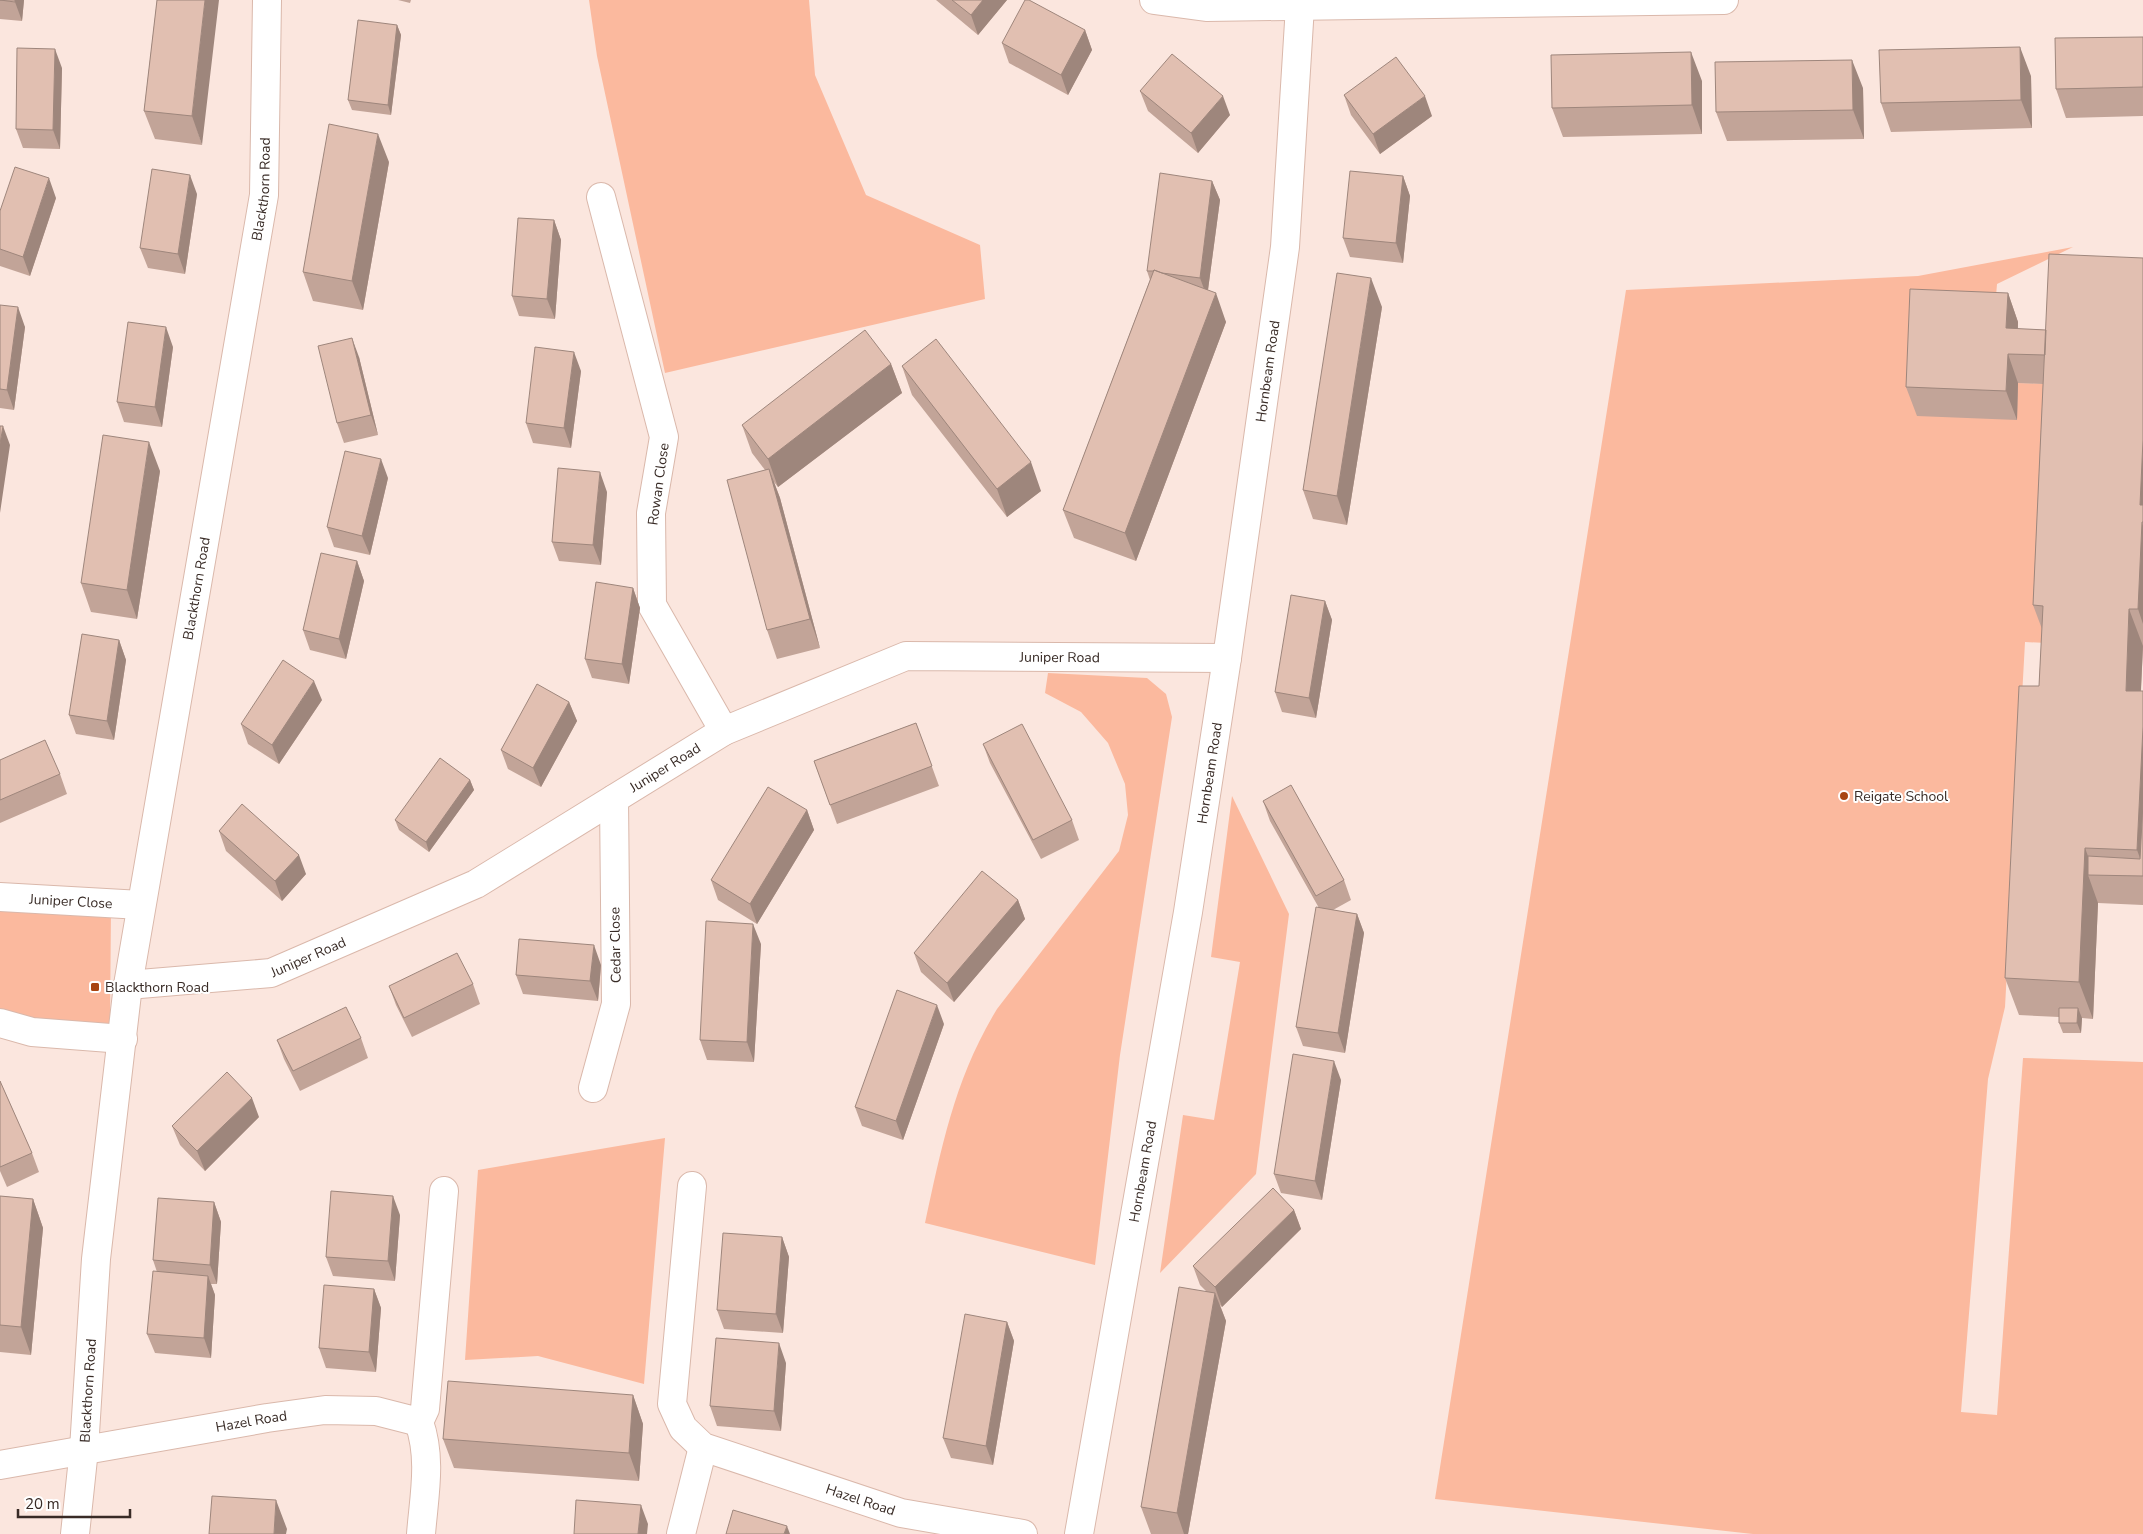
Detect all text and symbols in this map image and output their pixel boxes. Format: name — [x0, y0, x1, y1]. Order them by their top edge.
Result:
street label: Blackthorn Road — [247, 137, 275, 242]
street label: Hornbeam Road — [1251, 319, 1285, 424]
street label: Rowan Close — [643, 442, 674, 526]
street label: Blackthorn Road — [179, 536, 215, 642]
street label: Juniper Road — [1018, 648, 1100, 667]
street label: Hornbeam Road — [1193, 721, 1227, 825]
street label: Juniper Road — [625, 739, 704, 798]
place label: Reigate School — [1854, 787, 1949, 806]
marker: Reigate School — [1838, 790, 1850, 802]
street label: Juniper Close — [28, 890, 113, 913]
street label: Cedar Close — [605, 907, 626, 983]
street label: Juniper Road — [267, 933, 349, 982]
place label: Blackthorn Road — [105, 978, 209, 997]
marker: Blackthorn Road — [89, 981, 101, 993]
street label: Hornbeam Road — [1125, 1119, 1161, 1224]
street label: Blackthorn Road — [75, 1338, 101, 1443]
street label: Hazel Road — [214, 1406, 288, 1437]
street label: Hazel Road — [823, 1480, 898, 1520]
scale bar — [18, 1486, 130, 1518]
text: 20 m — [25, 1494, 60, 1514]

